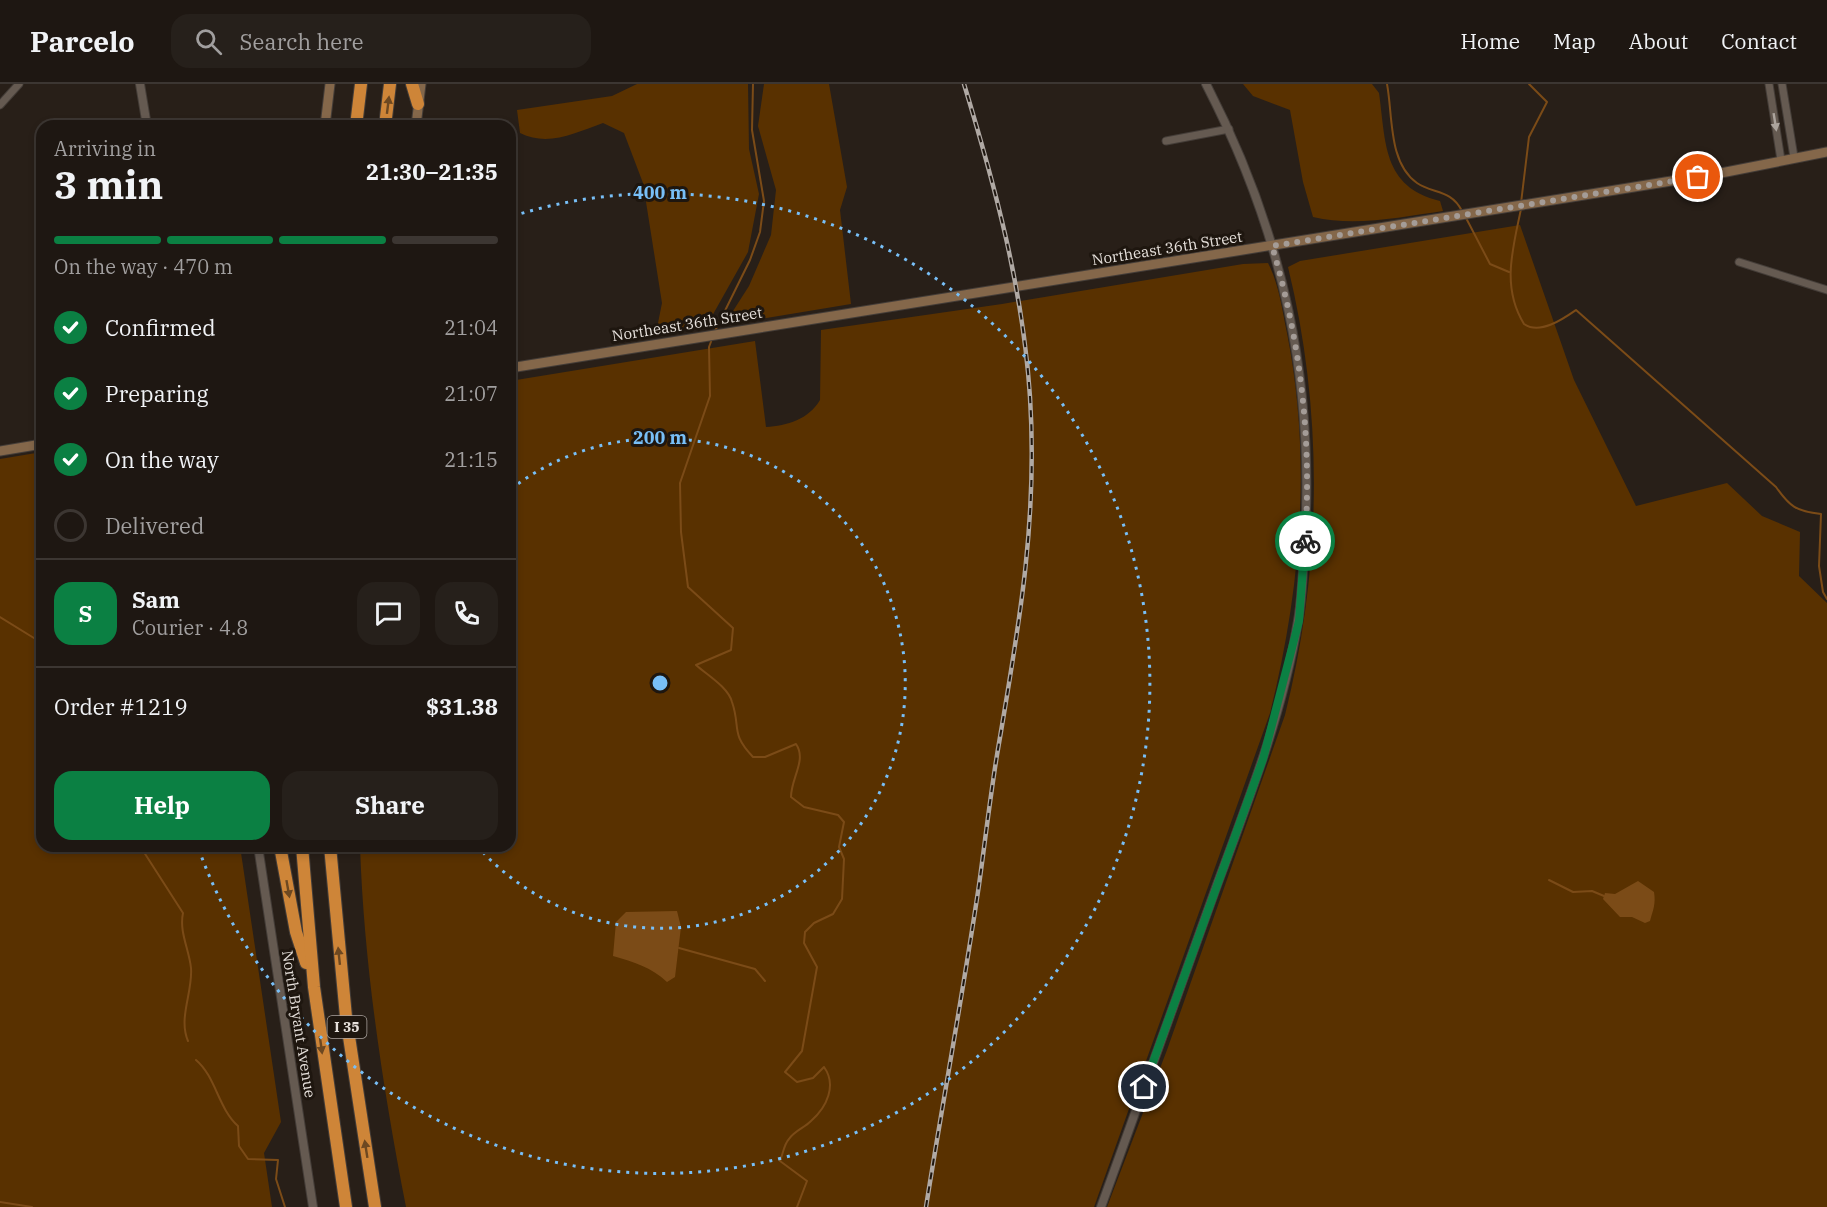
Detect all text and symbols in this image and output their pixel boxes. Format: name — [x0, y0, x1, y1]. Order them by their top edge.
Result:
search box — [171, 14, 591, 68]
text: Parcelo — [30, 23, 135, 60]
icon: search — [192, 25, 225, 58]
text: Search here — [240, 27, 364, 56]
text: Home — [1460, 27, 1520, 55]
text: Map — [1553, 27, 1596, 55]
text: About — [1629, 27, 1688, 55]
text: Contact — [1721, 27, 1797, 55]
one-way arrow — [383, 95, 392, 114]
one-way arrow — [1770, 113, 1779, 132]
text: Arriving in — [54, 135, 156, 162]
pin — [1672, 151, 1723, 202]
text: 21:30–21:35 — [366, 157, 498, 186]
text: 3 min — [54, 159, 163, 210]
icon: bag — [1681, 160, 1714, 193]
text: 400 m — [633, 181, 688, 204]
street label: Northeast 36th Street — [1090, 227, 1244, 269]
text: On the way · 470 m — [54, 253, 233, 280]
street label: Northeast 36th Street — [610, 303, 764, 345]
icon: check — [54, 311, 87, 344]
text: Confirmed — [105, 313, 216, 342]
text: 21:04 — [444, 314, 498, 341]
icon: check — [54, 377, 87, 410]
text: Preparing — [105, 379, 209, 408]
text: 21:07 — [444, 380, 498, 407]
text: 200 m — [633, 426, 688, 449]
icon: check — [54, 443, 87, 476]
text: On the way — [105, 445, 219, 474]
text: 21:15 — [444, 446, 498, 473]
text: Delivered — [105, 511, 204, 540]
courier — [1275, 511, 1335, 571]
icon: bike — [1289, 525, 1322, 558]
button: chat — [357, 582, 420, 645]
button: phone — [435, 582, 498, 645]
text: Sam — [132, 585, 180, 614]
text: S — [79, 599, 92, 628]
text: Courier · 4.8 — [132, 614, 248, 641]
centre of rings — [650, 673, 670, 693]
text: Order #1219 — [54, 692, 188, 721]
text: $31.38 — [426, 692, 498, 721]
button: Help — [54, 771, 270, 840]
button: Share — [282, 771, 498, 840]
one-way arrow — [284, 880, 293, 899]
one-way arrow — [334, 947, 344, 966]
street label: North Bryant Avenue — [278, 949, 320, 1099]
road number: I 35 — [328, 1016, 366, 1038]
one-way arrow — [317, 1036, 326, 1055]
pin — [1118, 1061, 1169, 1112]
icon: home — [1127, 1070, 1160, 1103]
one-way arrow — [361, 1140, 370, 1159]

